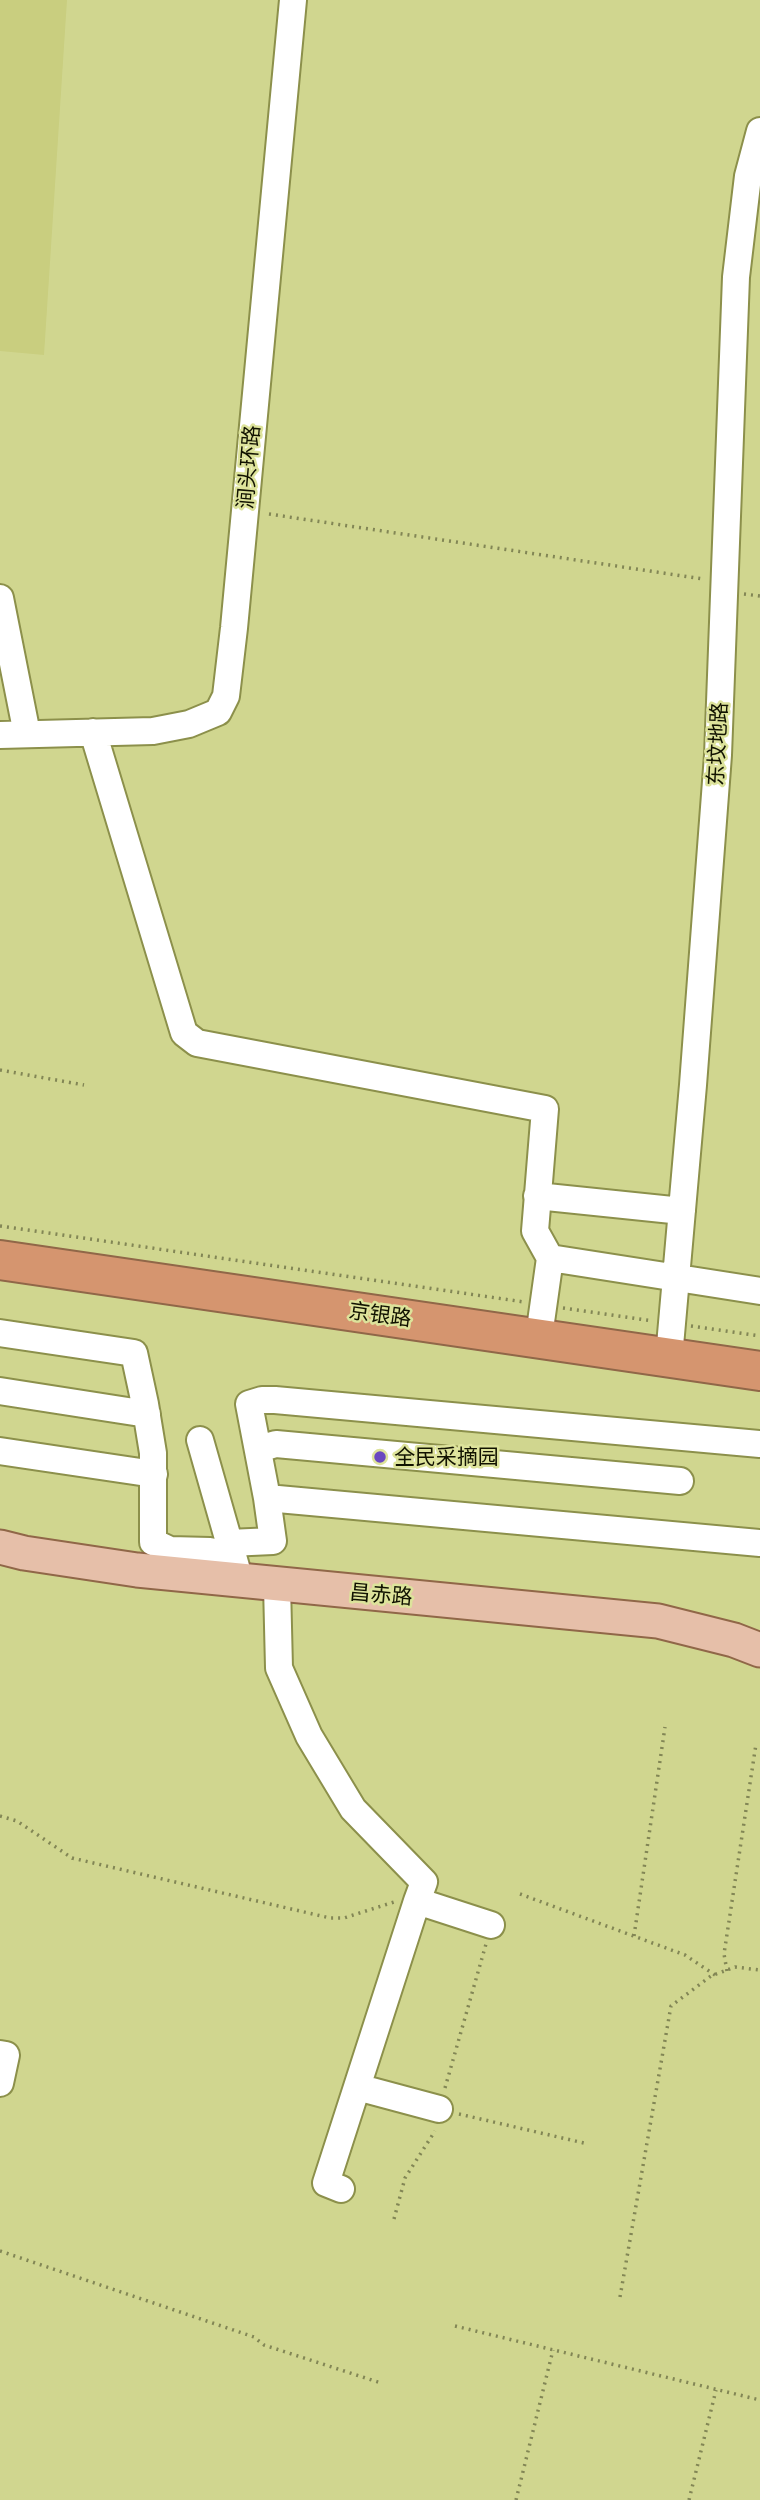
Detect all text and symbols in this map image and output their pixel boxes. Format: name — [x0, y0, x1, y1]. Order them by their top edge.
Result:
street label: 涧头环路 — [233, 424, 265, 510]
street label: 东坟地路 — [703, 701, 733, 787]
street label: 京银路 — [347, 1298, 413, 1332]
place label: 全民采摘园 — [394, 1444, 499, 1470]
marker: 全民采摘园 — [372, 1449, 388, 1465]
street label: 昌赤路 — [349, 1580, 413, 1610]

